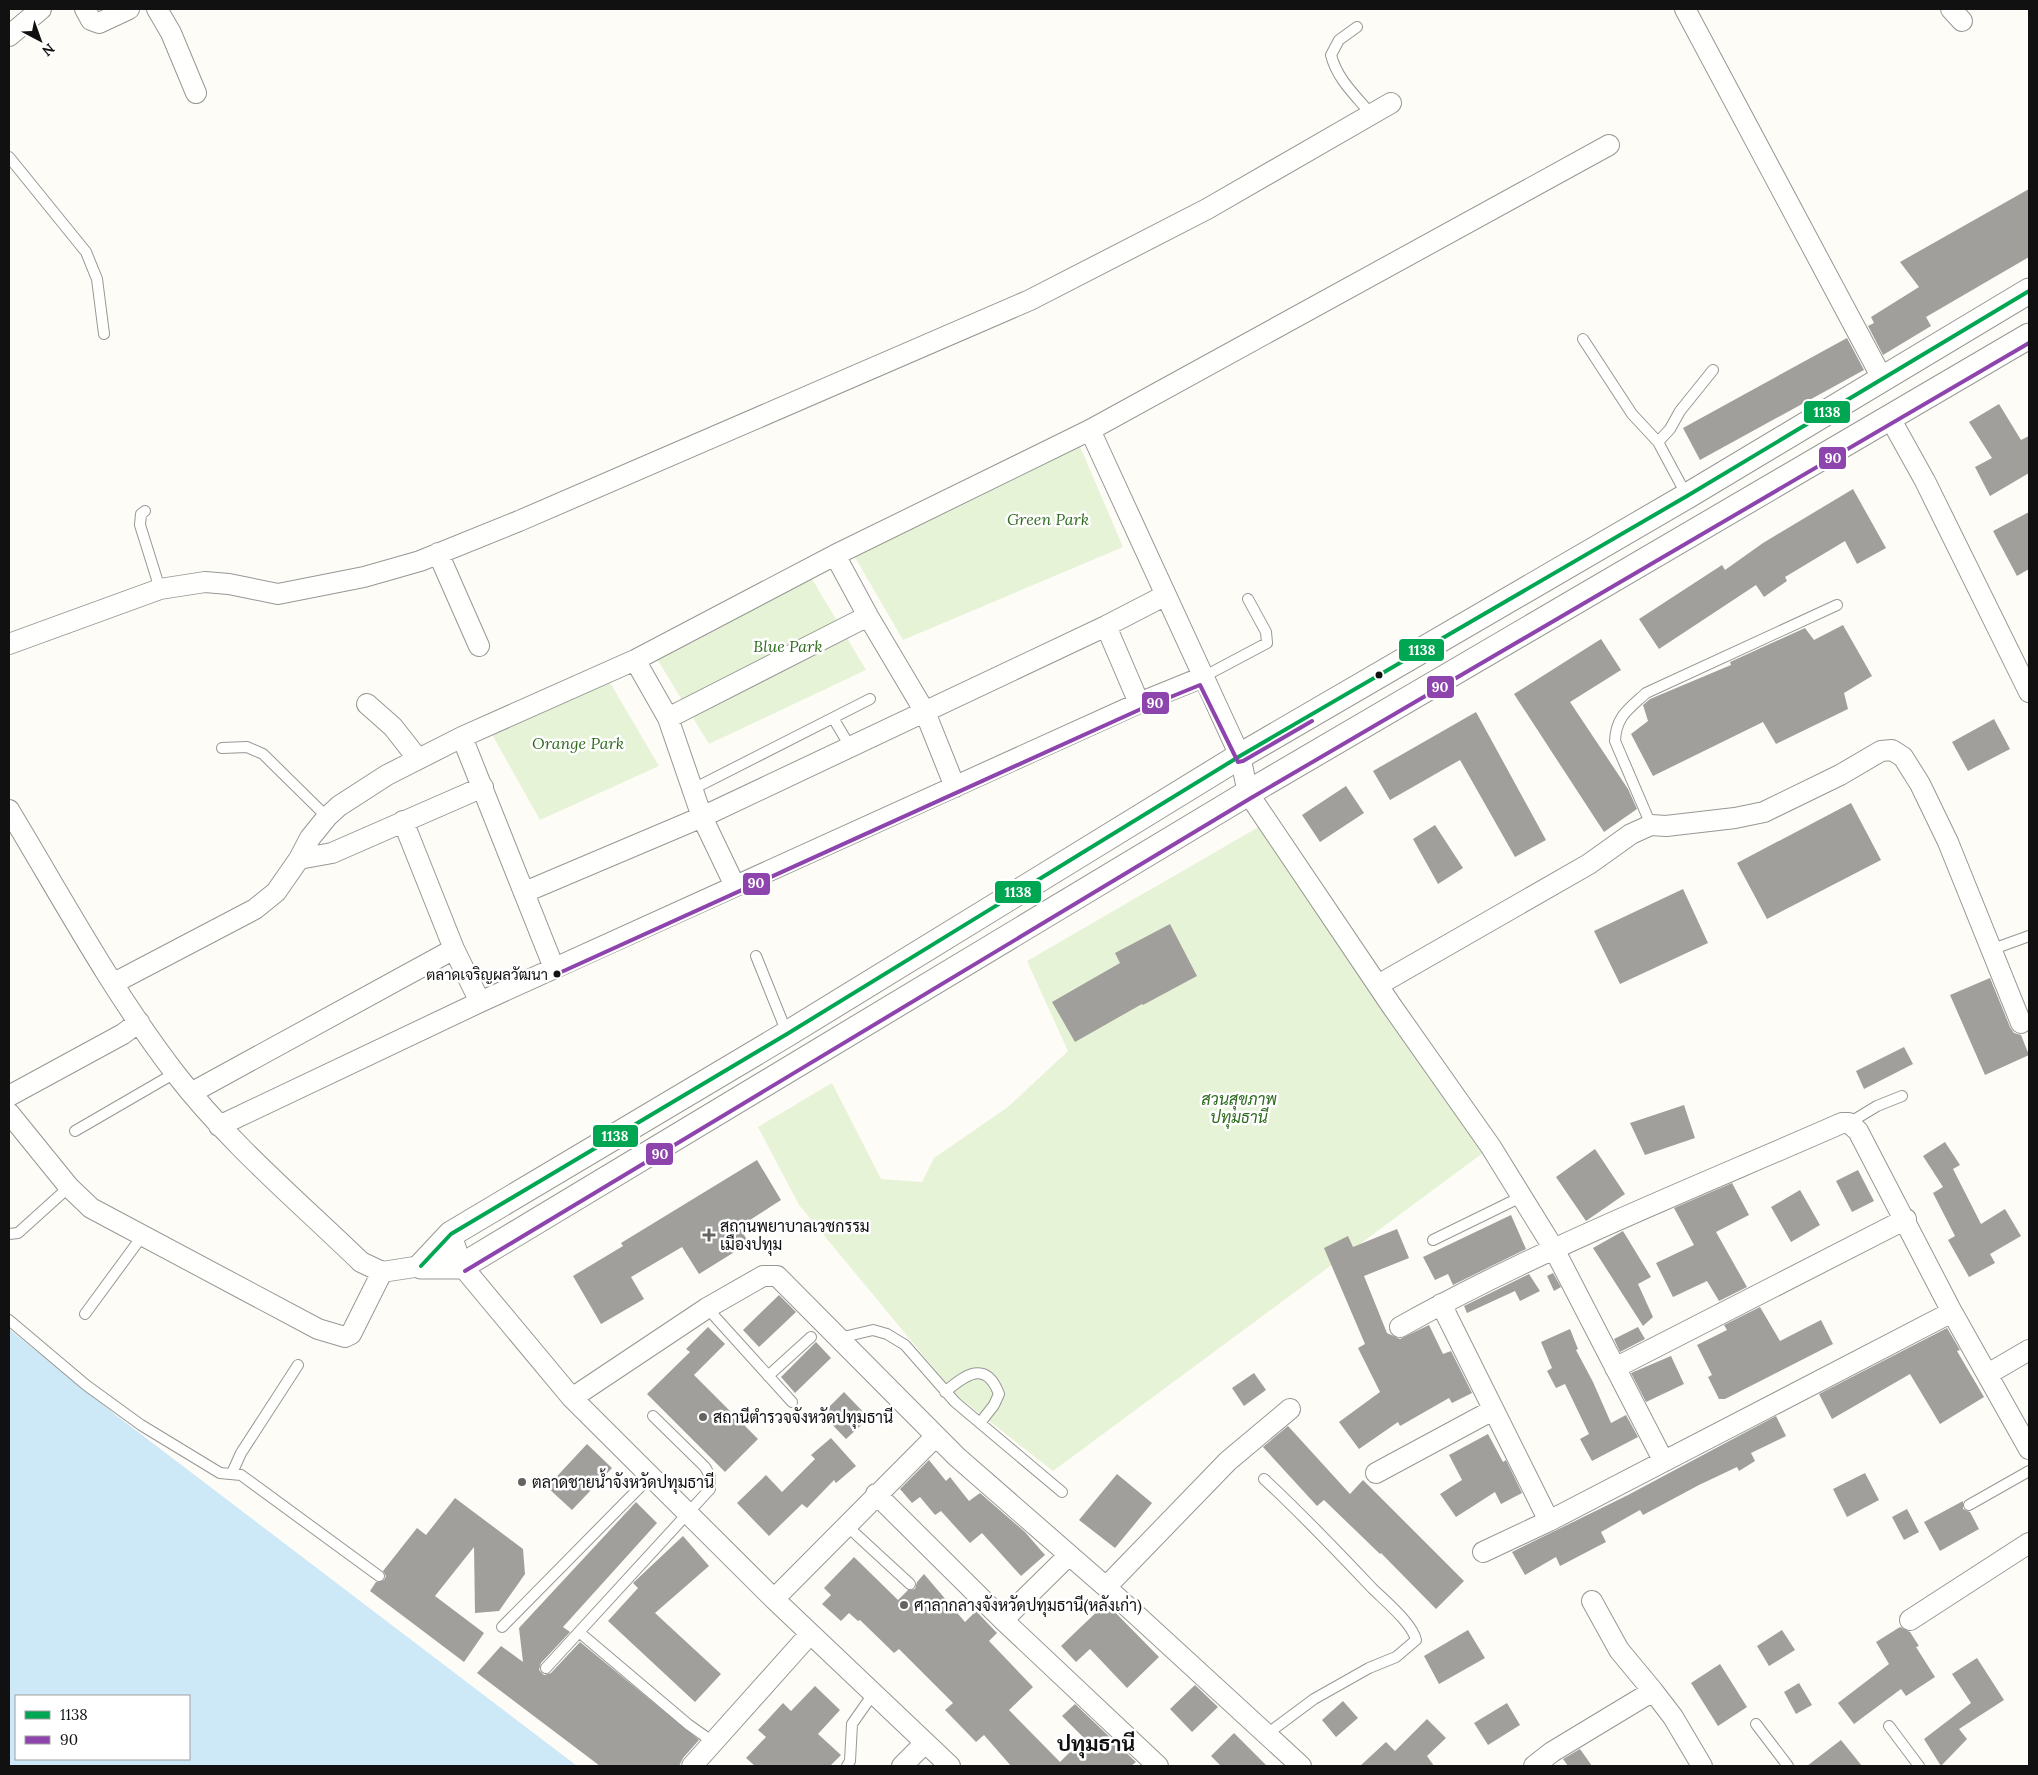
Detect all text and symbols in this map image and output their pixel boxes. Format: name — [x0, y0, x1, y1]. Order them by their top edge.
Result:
north arrow — [15, 15, 65, 65]
text: N — [38, 39, 59, 60]
line badge: 1138 — [1803, 400, 1851, 424]
text: 1138 — [1813, 403, 1841, 421]
line badge: 90 — [1818, 446, 1847, 470]
text: 90 — [1825, 449, 1842, 467]
park label: Green Park — [1007, 509, 1089, 529]
park label: Blue Park — [753, 636, 823, 656]
line badge: 1138 — [1398, 638, 1445, 662]
text: 1138 — [1408, 641, 1436, 659]
unlabelled marker — [1374, 670, 1384, 680]
line badge: 90 — [1426, 675, 1455, 699]
text: 90 — [1432, 678, 1449, 696]
line badge: 90 — [1141, 691, 1170, 715]
text: 90 — [1147, 694, 1164, 712]
park label: Orange Park — [532, 733, 624, 753]
line badge: 90 — [742, 872, 771, 896]
text: 90 — [748, 874, 765, 892]
line badge: 1138 — [994, 880, 1042, 904]
text: 1138 — [1004, 883, 1032, 901]
place label: ตลาดเจริญผลวัฒนา — [426, 965, 548, 984]
marker: ตลาดเจริญผลวัฒนา — [552, 969, 562, 979]
park label: สวนสุขภาพ ปทุมธานี — [1201, 1089, 1277, 1129]
line badge: 1138 — [592, 1124, 639, 1148]
text: 1138 — [601, 1127, 629, 1145]
line badge: 90 — [645, 1142, 674, 1166]
text: 90 — [652, 1145, 669, 1163]
place label: สถานพยาบาลเวชกรรม เมืองปทุม — [720, 1216, 870, 1256]
marker: สถานพยาบาลเวชกรรม เมืองปทุม — [702, 1228, 716, 1242]
place label: สถานีตำรวจจังหวัดปทุมธานี — [713, 1406, 893, 1429]
marker: สถานีตำรวจจังหวัดปทุมธานี — [697, 1411, 709, 1423]
place label: ตลาดชายน้ำจังหวัดปทุมธานี — [532, 1468, 714, 1494]
marker: ตลาดชายน้ำจังหวัดปทุมธานี — [516, 1476, 528, 1488]
place label: ศาลากลางจังหวัดปทุมธานี(หลังเก่า) — [914, 1594, 1142, 1617]
marker: ศาลากลางจังหวัดปทุมธานี(หลังเก่า) — [898, 1599, 910, 1611]
legend — [15, 1695, 190, 1760]
text: 1138 — [60, 1705, 88, 1724]
text: 90 — [60, 1730, 78, 1749]
district label: ปทุมธานี — [1057, 1730, 1135, 1759]

